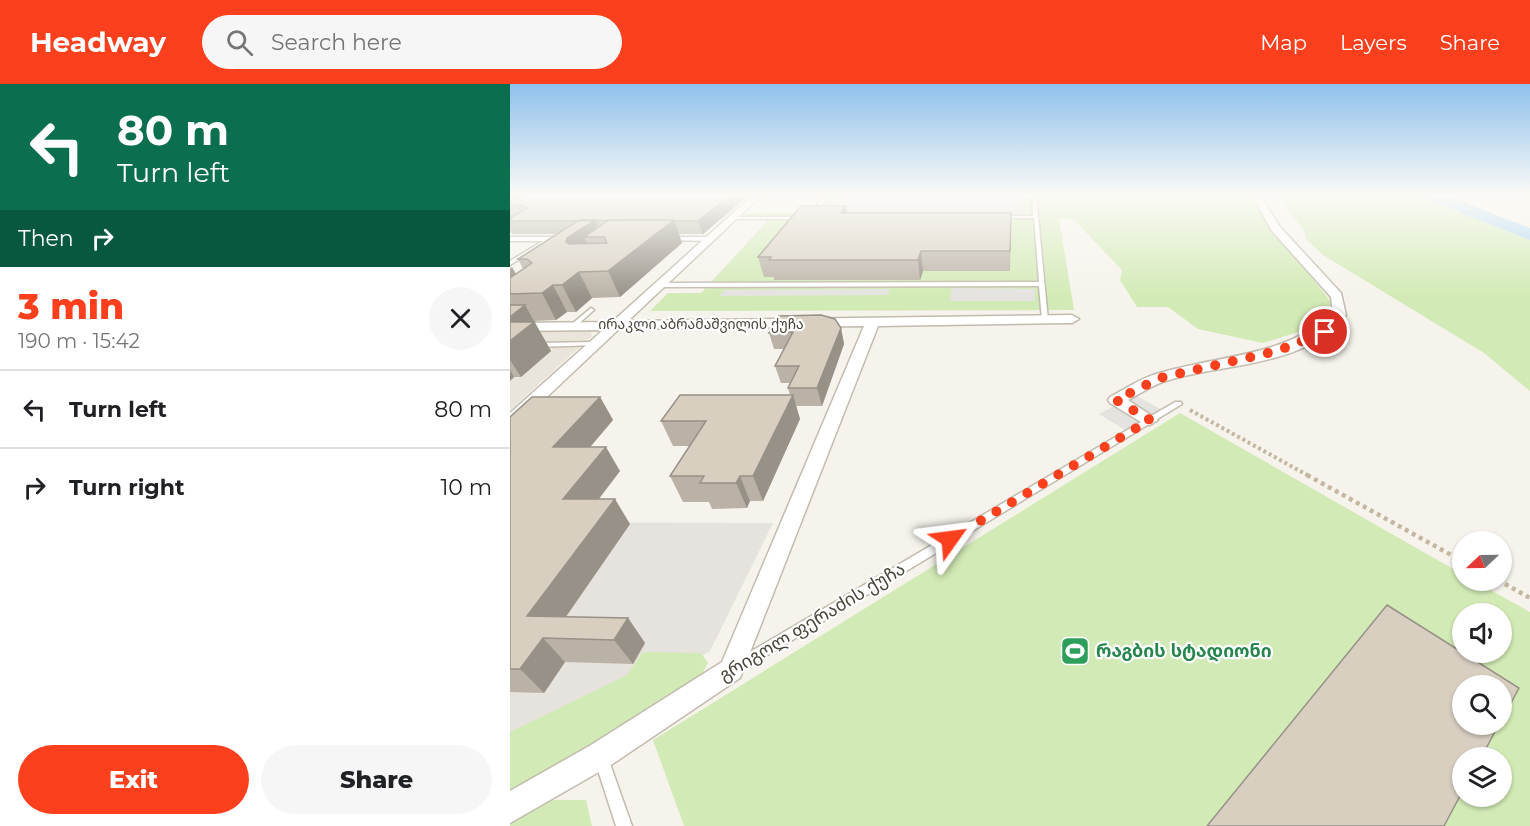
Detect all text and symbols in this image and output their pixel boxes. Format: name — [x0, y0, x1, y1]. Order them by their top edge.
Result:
search box — [202, 15, 622, 69]
text: Headway — [30, 25, 166, 59]
icon: search — [223, 26, 256, 59]
text: Search here — [271, 29, 402, 56]
text: Map — [1260, 30, 1307, 55]
text: Layers — [1340, 30, 1407, 55]
text: Share — [1440, 30, 1500, 55]
text: 80 m — [117, 104, 229, 156]
icon: left — [18, 108, 96, 186]
text: Turn left — [117, 156, 230, 189]
icon: right — [86, 222, 119, 255]
text: Then — [18, 225, 74, 252]
text: 3 min — [18, 284, 124, 328]
button: close — [429, 287, 492, 350]
pin — [1299, 306, 1350, 357]
street label: ირაკლი აბრამაშვილის ქუჩა — [598, 315, 804, 333]
icon: arrive — [1308, 315, 1341, 348]
text: 190 m · 15:42 — [18, 329, 140, 353]
icon: left — [18, 393, 51, 426]
text: Turn left — [69, 396, 167, 423]
text: 80 m — [434, 396, 492, 423]
icon: right — [18, 471, 51, 504]
text: Turn right — [69, 474, 184, 501]
text: 10 m — [440, 474, 492, 501]
position arrow — [918, 507, 982, 571]
north arrow — [1452, 531, 1512, 591]
map controls — [1452, 531, 1512, 807]
street label: გრიგოლ ფერაძის ქუჩა — [715, 558, 909, 686]
button: sound — [1452, 603, 1512, 663]
sports icon: რაგბის სტადიონი — [1059, 635, 1091, 667]
place label: რაგბის სტადიონი — [1096, 640, 1272, 662]
button: search — [1452, 675, 1512, 735]
button: Exit — [18, 745, 249, 814]
button: Share — [261, 745, 492, 814]
button: layers — [1452, 747, 1512, 807]

